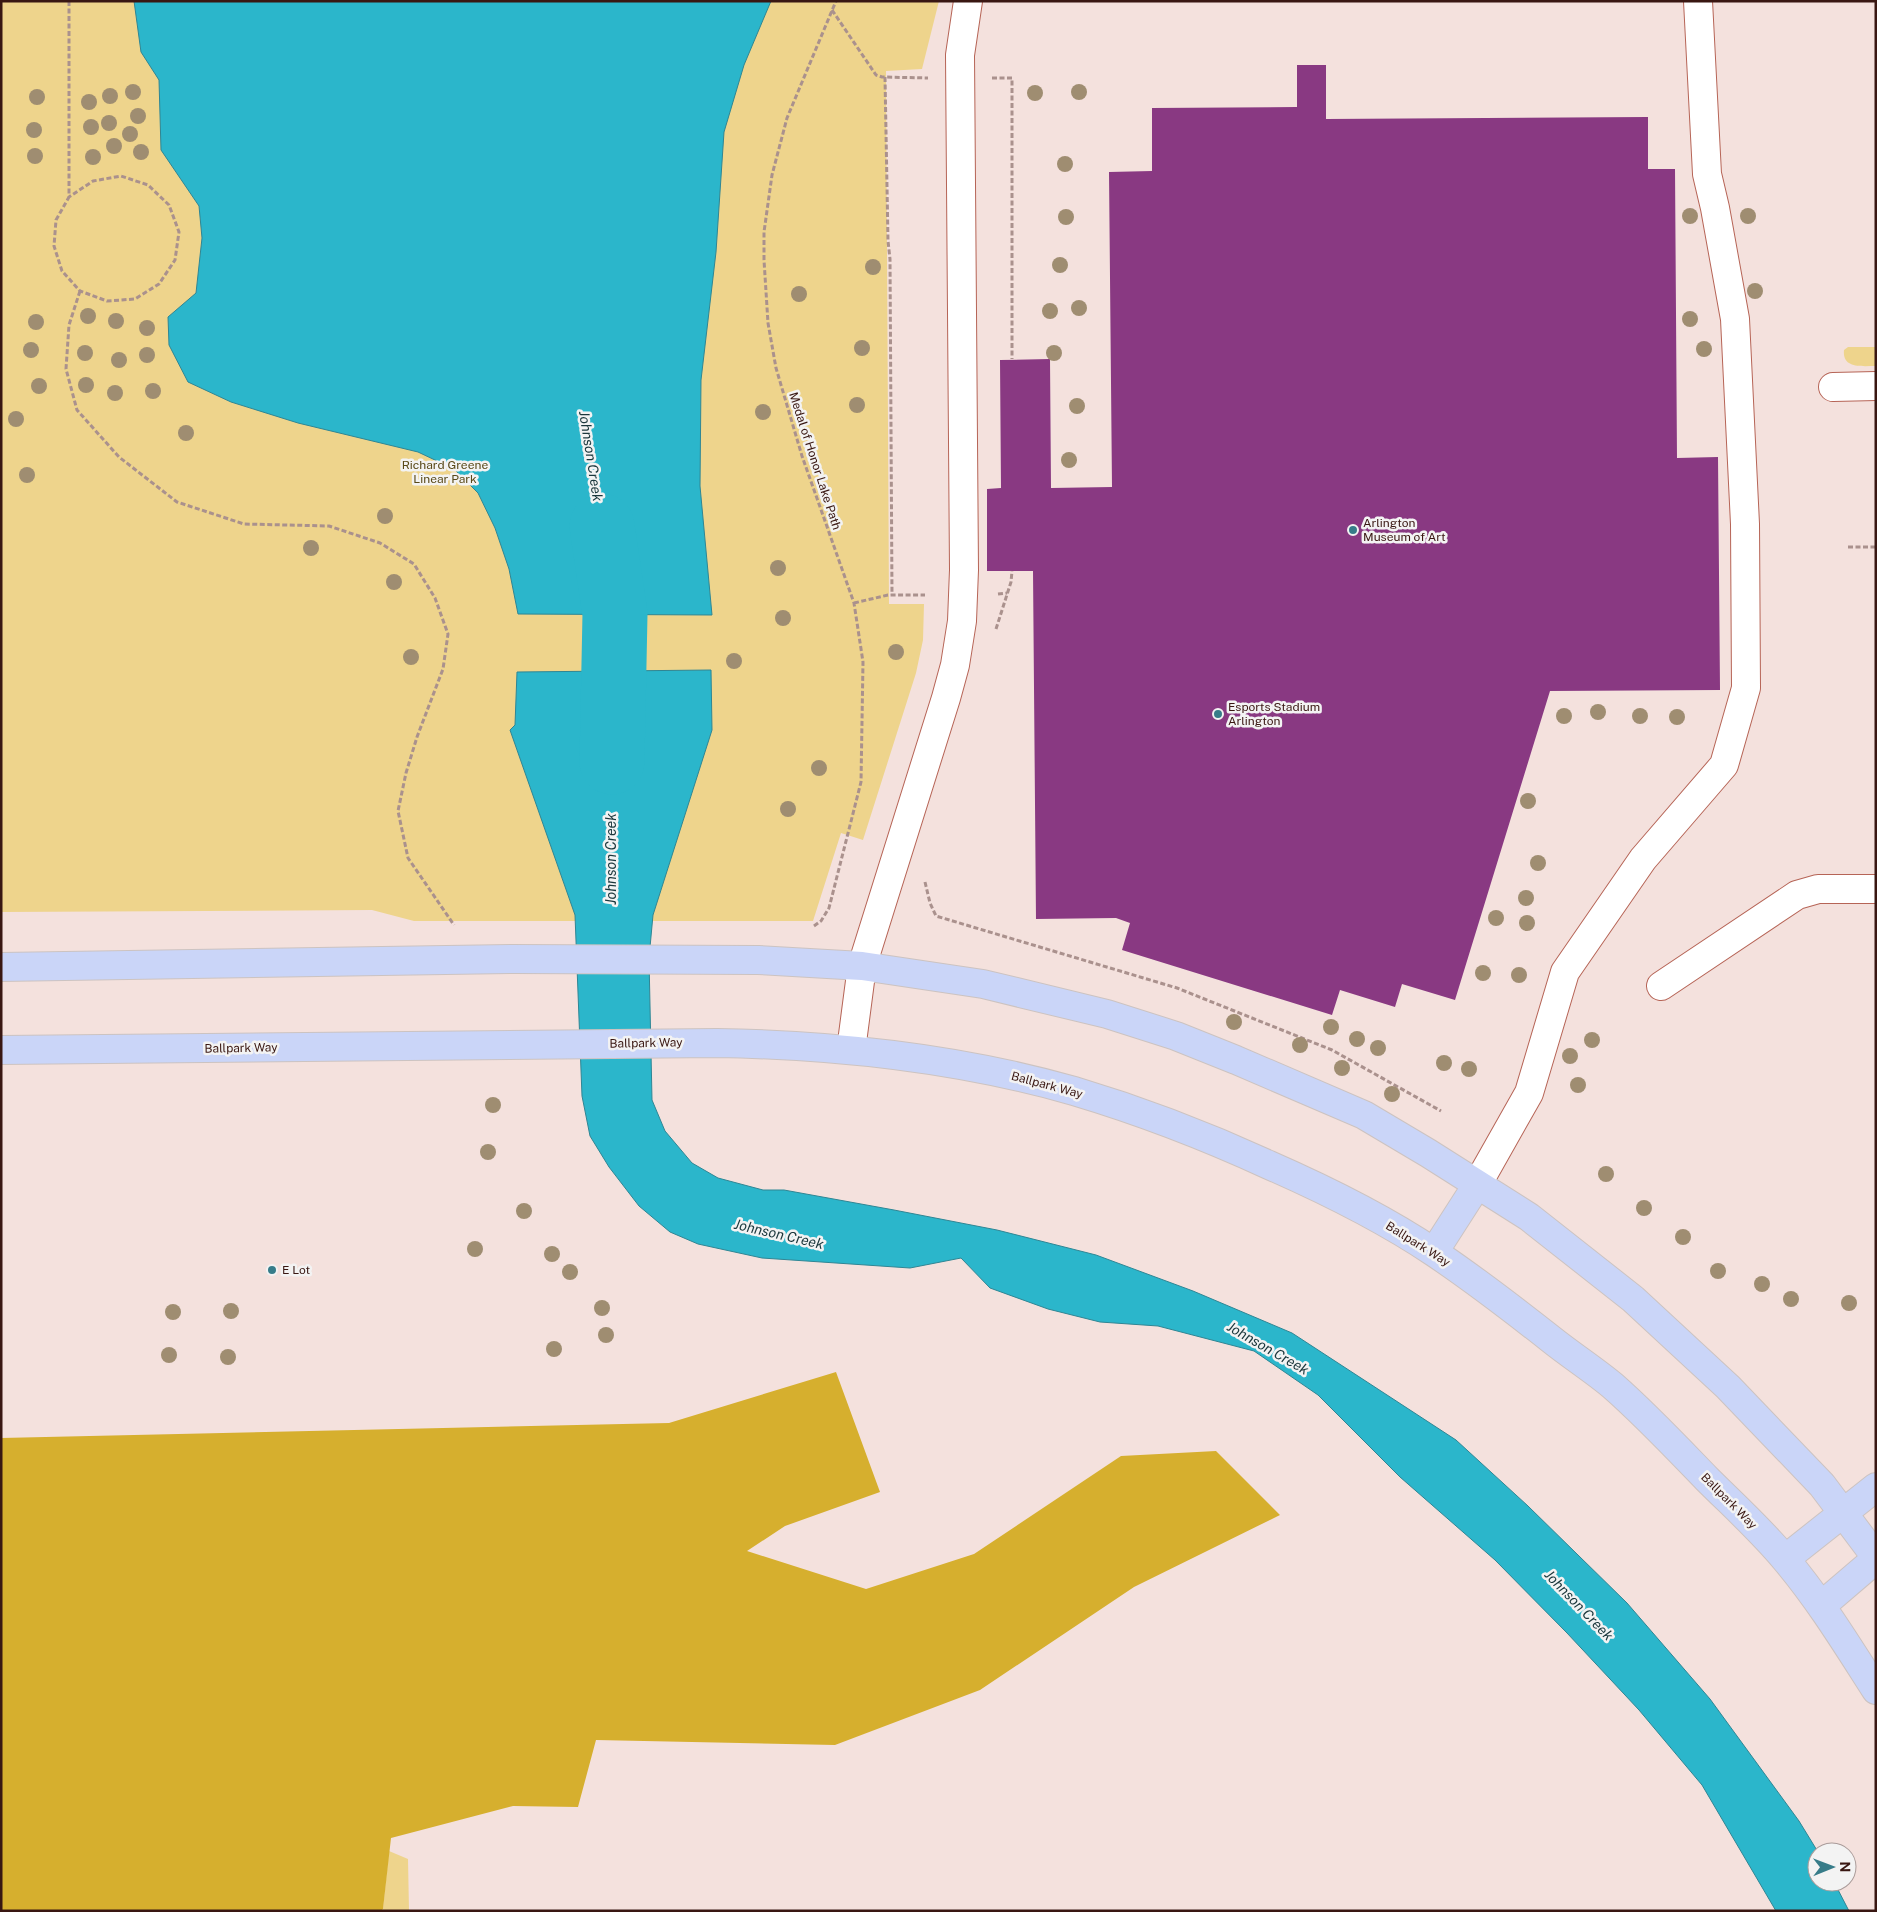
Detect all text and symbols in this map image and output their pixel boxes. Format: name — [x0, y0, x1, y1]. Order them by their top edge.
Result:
street label: Medal of Honor Lake Path — [786, 390, 844, 532]
water label: Johnson Creek — [576, 410, 606, 503]
park label: Richard Greene Linear Park — [402, 458, 488, 486]
place label: Arlington Museum of Art — [1363, 516, 1446, 544]
marker: Arlington Museum of Art — [1347, 524, 1359, 536]
place label: Esports Stadium Arlington — [1228, 700, 1320, 728]
marker: Esports Stadium Arlington — [1212, 708, 1224, 720]
water label: Johnson Creek — [603, 813, 619, 905]
street label: Ballpark Way — [609, 1035, 683, 1051]
street label: Ballpark Way — [204, 1040, 278, 1056]
street label: Ballpark Way — [1010, 1069, 1085, 1101]
water label: Johnson Creek — [733, 1216, 826, 1252]
street label: Ballpark Way — [1383, 1219, 1453, 1270]
place label: E Lot — [282, 1263, 311, 1277]
marker: E Lot — [266, 1264, 278, 1276]
water label: Johnson Creek — [1224, 1318, 1312, 1378]
street label: Ballpark Way — [1698, 1470, 1760, 1532]
water label: Johnson Creek — [1541, 1567, 1617, 1644]
north arrow — [1807, 1842, 1857, 1892]
text: N — [1837, 1861, 1853, 1872]

